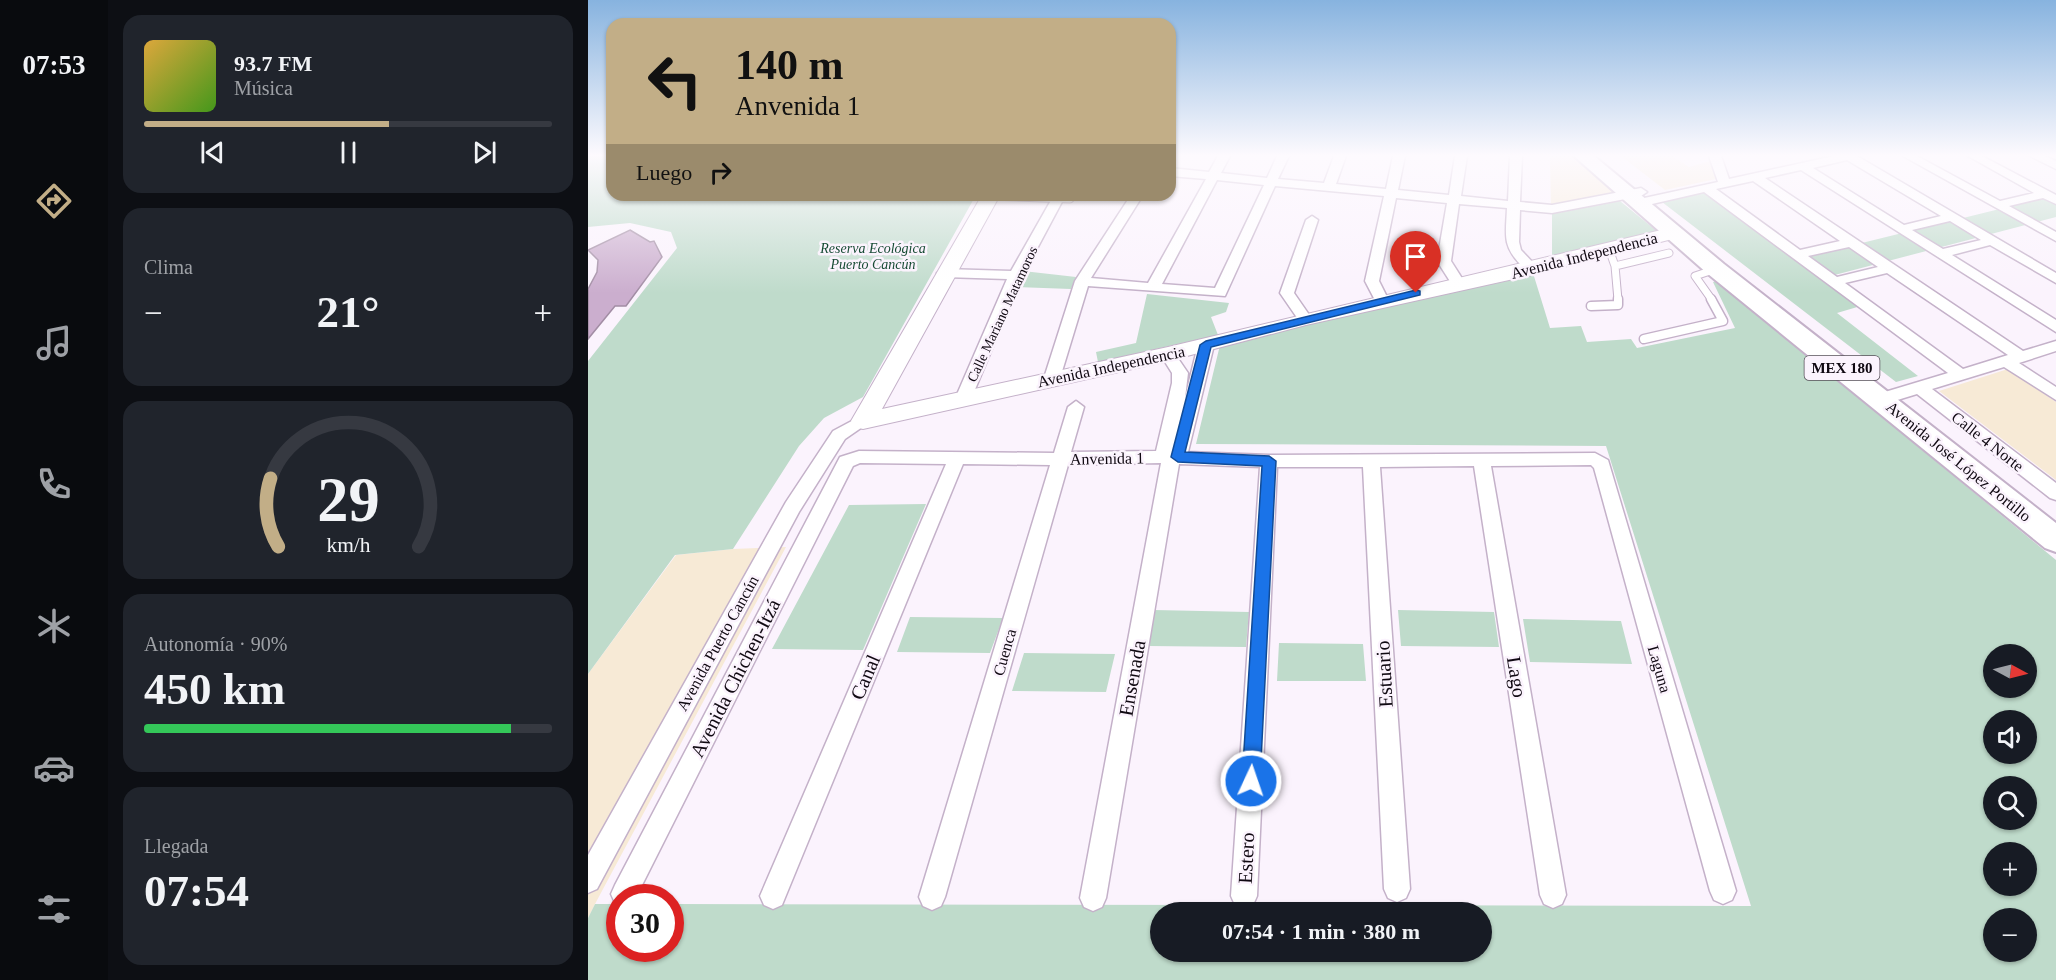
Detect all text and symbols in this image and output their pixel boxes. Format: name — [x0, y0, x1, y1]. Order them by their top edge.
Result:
icon: left — [636, 42, 714, 120]
text: 140 m — [735, 42, 844, 88]
text: 07:53 — [23, 50, 86, 80]
text: 93.7 FM — [234, 51, 312, 76]
text: Música — [234, 77, 293, 99]
text: Anvenida 1 — [735, 91, 860, 121]
icon: previous — [196, 136, 229, 169]
icon: pause — [332, 136, 365, 169]
icon: next — [468, 136, 501, 169]
icon: right — [704, 156, 737, 189]
text: Luego — [636, 160, 692, 185]
icon: directions — [33, 180, 75, 222]
street label: Avenida Independencia — [1509, 229, 1659, 283]
pin — [1390, 231, 1441, 293]
icon: arrive — [1399, 240, 1432, 273]
park label: Reserva Ecológica Puerto Cancún — [819, 241, 926, 272]
street label: Calle Mariano Matamoros — [964, 244, 1040, 384]
text: Clima — [144, 256, 193, 278]
text: 21° — [317, 287, 380, 337]
text: − — [144, 295, 163, 331]
text: + — [533, 295, 552, 331]
icon: music — [33, 322, 75, 364]
street label: Avenida Independencia — [1036, 343, 1187, 391]
road number: MEX 180 — [1804, 356, 1880, 380]
street label: Avenida José López Portillo — [1883, 398, 2034, 526]
street label: Calle 4 Norte — [1948, 408, 2027, 475]
street label: Anvenida 1 — [1070, 449, 1144, 468]
icon: phone — [33, 463, 75, 505]
text: 29 — [317, 465, 379, 534]
text: km/h — [326, 533, 370, 557]
street label: Avenida Puerto Cancún — [673, 573, 762, 714]
street label: Avenida Chichen-Itzá — [686, 595, 784, 761]
icon: climate — [33, 605, 75, 647]
street label: Cuenca — [990, 627, 1019, 678]
text: Autonomía · 90% — [144, 633, 287, 655]
street label: Ensenada — [1115, 638, 1150, 718]
street label: Estuario — [1371, 640, 1397, 708]
street label: Laguna — [1644, 644, 1674, 695]
north arrow — [1983, 644, 2037, 698]
map controls — [1983, 644, 2037, 962]
street label: Canal — [846, 651, 884, 703]
street label: Lago — [1502, 655, 1531, 699]
text: 450 km — [144, 664, 285, 714]
button: sound — [1983, 710, 2037, 764]
icon: car — [33, 747, 75, 789]
position arrow — [1219, 749, 1283, 813]
button: search — [1983, 776, 2037, 830]
street label: Estero — [1234, 832, 1258, 884]
text: Llegada — [144, 835, 208, 857]
button: + — [1983, 842, 2037, 896]
text: 07:54 — [144, 866, 249, 916]
speed limit sign: 30 — [606, 884, 684, 962]
icon: filters — [33, 888, 75, 930]
button: − — [1983, 908, 2037, 962]
text: 07:54 · 1 min · 380 m — [1222, 919, 1420, 944]

